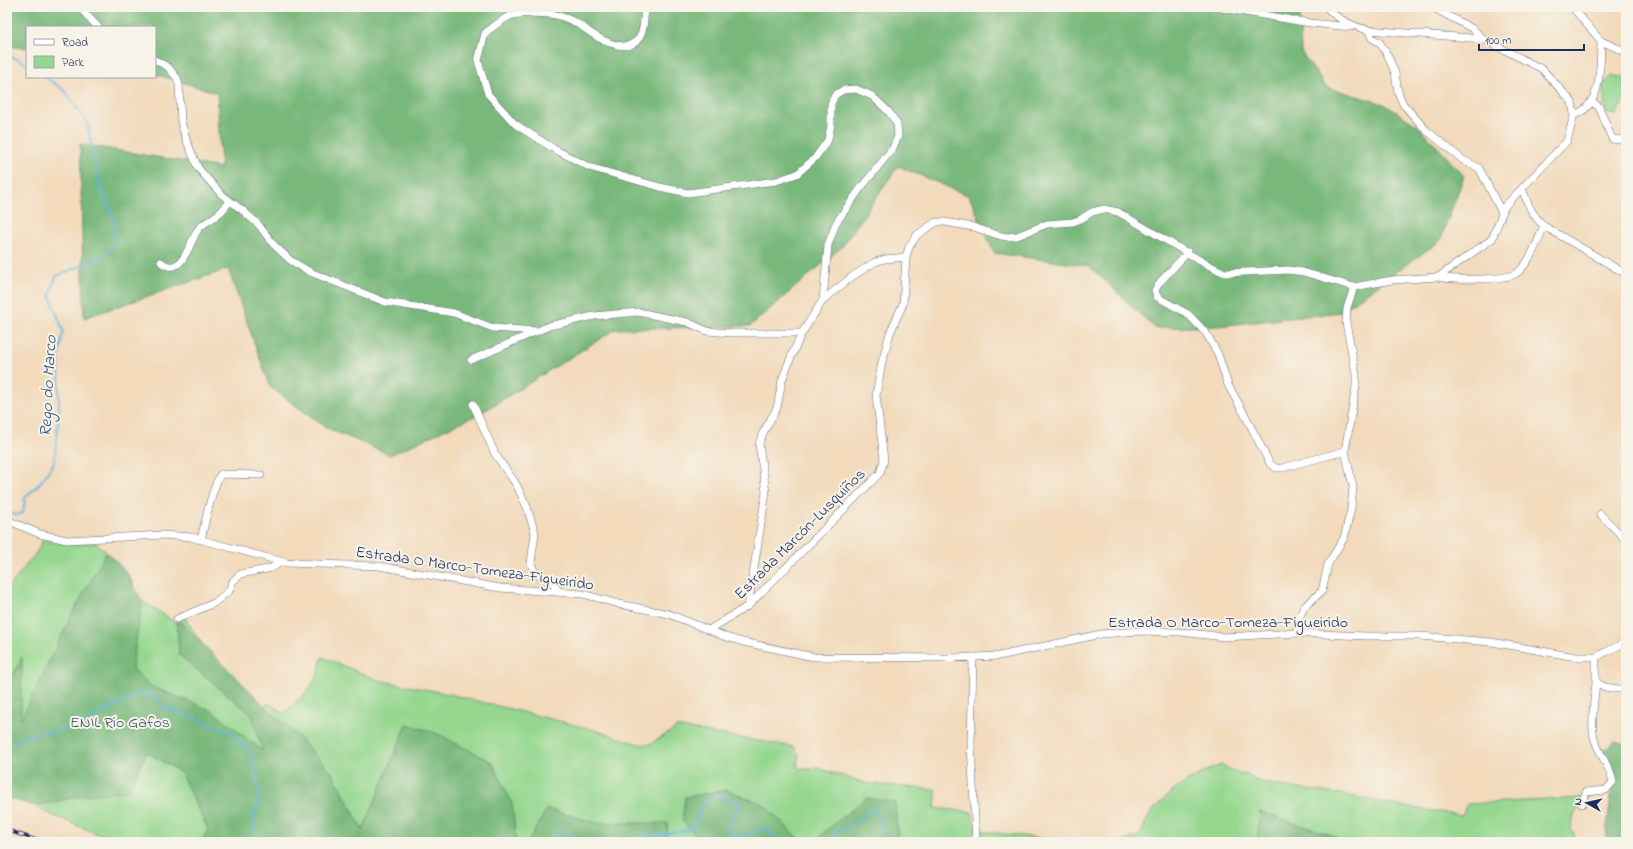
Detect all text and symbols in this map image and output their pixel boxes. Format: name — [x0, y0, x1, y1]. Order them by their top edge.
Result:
legend — [26, 26, 156, 78]
scale bar — [1479, 26, 1584, 52]
text: 100 m — [1485, 32, 1512, 50]
text: Road — [62, 34, 88, 52]
text: Park — [62, 54, 84, 72]
water label: Rego do Marco — [33, 334, 65, 437]
street label: Estrada Marcón-Lusquiños — [729, 463, 872, 606]
street label: Estrada O Marco-Tomeza-Figueirido — [354, 540, 595, 598]
street label: Estrada O Marco-Tomeza-Figueirido — [1108, 611, 1348, 635]
park label: ENIL Río Gafos — [70, 711, 170, 735]
north arrow — [1567, 783, 1607, 823]
text: N — [1570, 797, 1587, 807]

